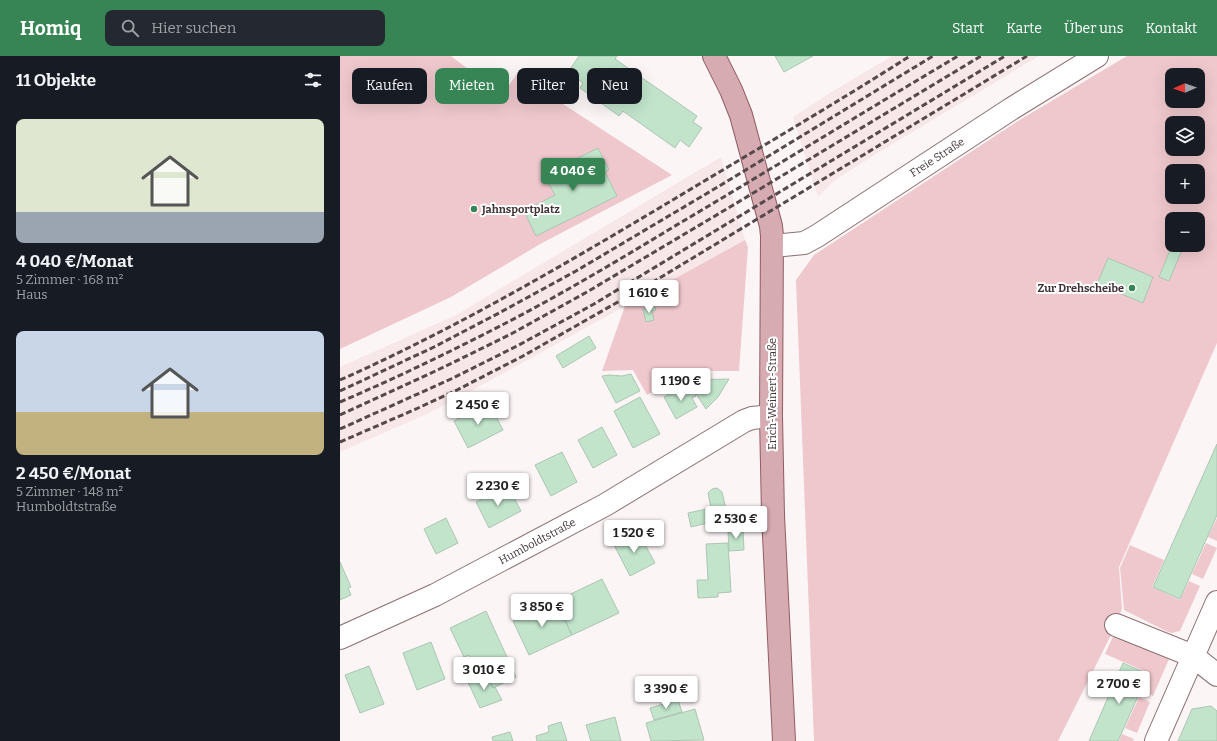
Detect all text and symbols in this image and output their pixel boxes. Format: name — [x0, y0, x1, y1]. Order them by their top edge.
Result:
search box — [105, 10, 385, 46]
text: Homiq — [20, 17, 81, 40]
icon: search — [119, 17, 141, 39]
text: Hier suchen — [151, 19, 236, 37]
text: Start — [952, 20, 984, 37]
text: Karte — [1006, 20, 1042, 37]
text: Über uns — [1064, 20, 1123, 37]
text: Kontakt — [1145, 20, 1197, 37]
chip: Kaufen — [352, 68, 427, 104]
chip: Mieten — [435, 68, 509, 104]
chip: Filter — [517, 68, 579, 104]
chip: Neu — [587, 68, 642, 104]
north arrow — [1165, 68, 1205, 108]
map controls — [1165, 68, 1205, 252]
icon: filters — [302, 69, 324, 91]
text: 11 Objekte — [16, 70, 96, 91]
button: layers — [1165, 116, 1205, 156]
street label: Freie Straße — [908, 135, 967, 180]
icon: home — [134, 145, 206, 217]
pin: 4 040 € — [536, 158, 610, 192]
text: 4 040 € — [550, 163, 596, 178]
button: + — [1165, 164, 1205, 204]
place label: Jahnsportplatz — [481, 203, 560, 216]
marker: Jahnsportplatz — [469, 204, 479, 214]
button: − — [1165, 212, 1205, 252]
text: 4 040 €/Monat — [16, 251, 133, 272]
text: 5 Zimmer · 168 m² — [16, 272, 123, 287]
pin: 1 610 € — [612, 280, 686, 314]
place label: Zur Drehscheibe — [1038, 282, 1124, 295]
marker: Zur Drehscheibe — [1127, 283, 1137, 293]
text: 1 610 € — [629, 285, 669, 300]
text: Haus — [16, 287, 48, 302]
street label: Erich-Weinert-Straße — [766, 338, 779, 450]
icon: home — [134, 357, 206, 429]
pin: 1 190 € — [644, 368, 718, 402]
text: 1 190 € — [661, 373, 701, 388]
pin: 2 450 € — [441, 392, 515, 426]
text: 2 450 € — [456, 397, 500, 412]
text: 2 450 €/Monat — [16, 463, 131, 484]
pin: 2 230 € — [461, 473, 535, 507]
text: 2 230 € — [476, 478, 520, 493]
text: 5 Zimmer · 148 m² — [16, 484, 123, 499]
text: Humboldtstraße — [16, 499, 117, 514]
pin: 2 530 € — [699, 506, 773, 540]
text: 2 530 € — [714, 511, 758, 526]
street label: Humboldtstraße — [497, 516, 578, 567]
pin: 1 520 € — [597, 520, 671, 554]
text: 1 520 € — [613, 525, 655, 540]
pin: 3 850 € — [505, 594, 579, 628]
text: 3 850 € — [520, 599, 564, 614]
pin: 3 010 € — [447, 657, 521, 691]
text: 3 010 € — [462, 662, 506, 677]
pin: 2 700 € — [1082, 671, 1156, 705]
pin: 3 390 € — [629, 676, 703, 710]
text: 2 700 € — [1097, 676, 1141, 691]
text: 3 390 € — [644, 681, 688, 696]

